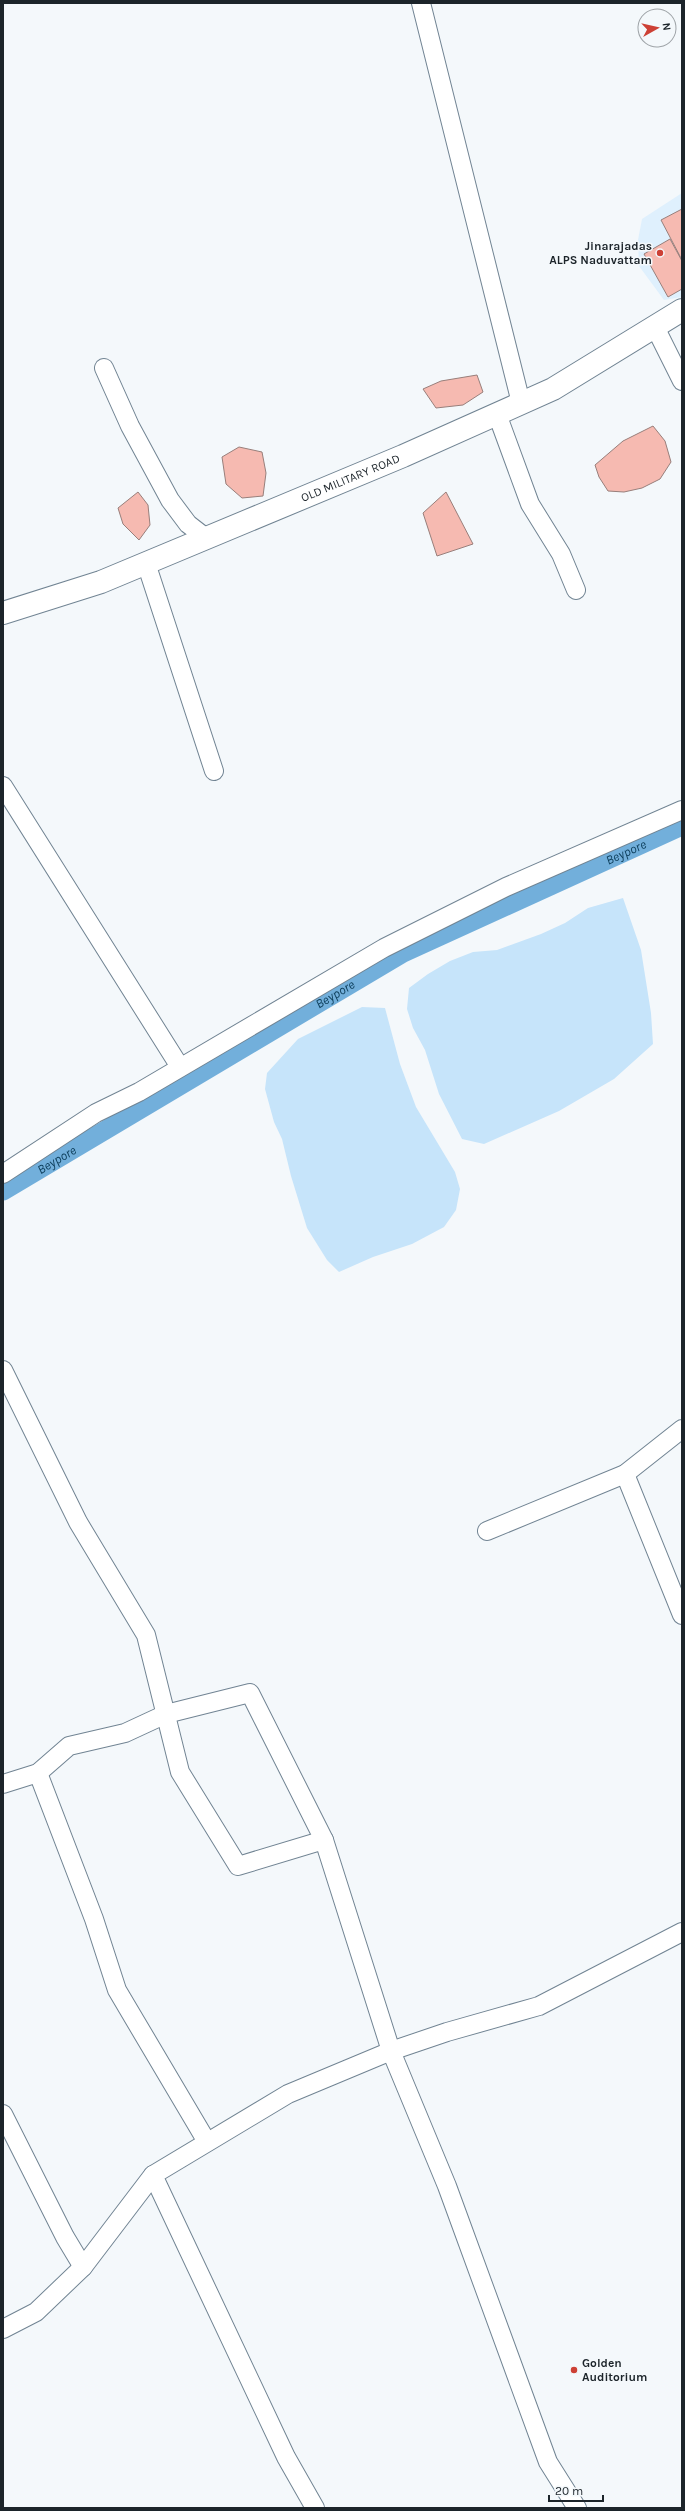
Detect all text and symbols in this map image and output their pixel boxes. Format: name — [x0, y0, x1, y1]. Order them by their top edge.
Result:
north arrow — [637, 8, 677, 48]
text: N — [659, 22, 673, 31]
place label: Jinarajadas ALPS Naduvattam — [549, 239, 652, 267]
marker: Jinarajadas ALPS Naduvattam — [655, 248, 665, 258]
street label: OLD MILITARY ROAD — [299, 451, 402, 505]
water label: Beypore — [603, 836, 648, 868]
water label: Beypore — [313, 977, 357, 1011]
water label: Beypore — [34, 1142, 79, 1177]
place label: Golden Auditorium — [582, 2356, 647, 2384]
marker: Golden Auditorium — [569, 2365, 579, 2375]
scale bar — [549, 2477, 603, 2503]
text: 20 m — [555, 2484, 583, 2498]

